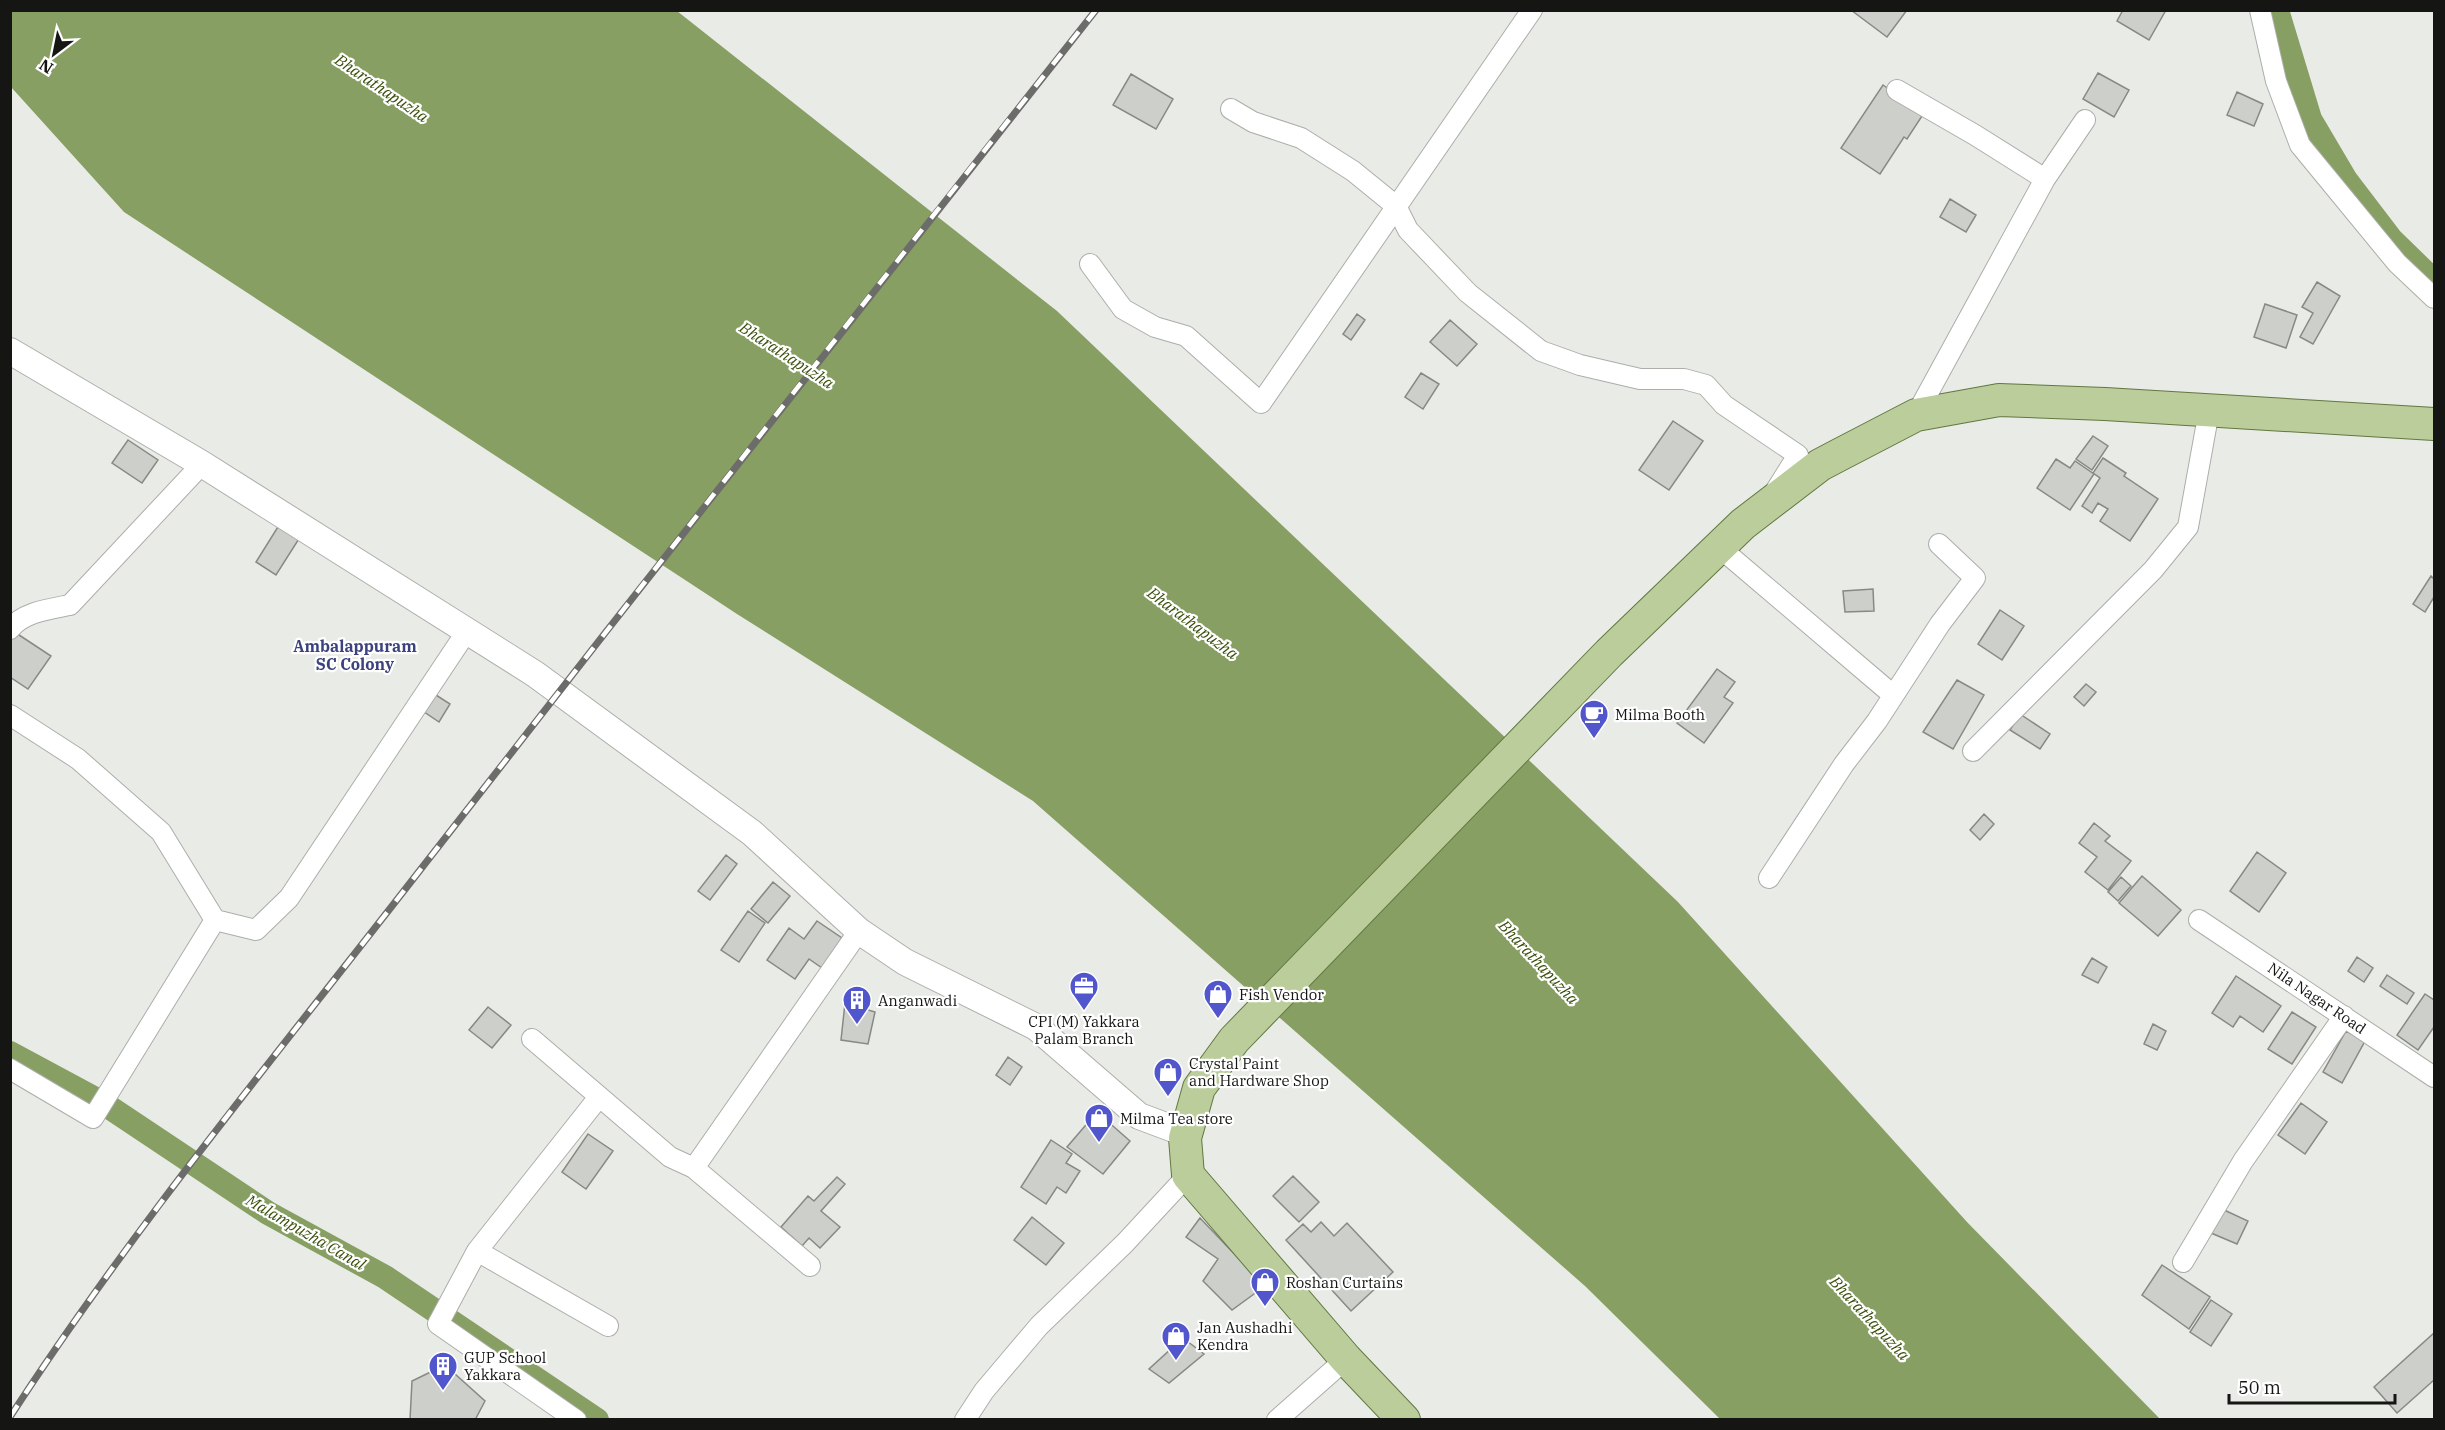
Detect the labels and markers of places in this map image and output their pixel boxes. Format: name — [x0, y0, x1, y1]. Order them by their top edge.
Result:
cafe icon: Milma Booth — [1578, 698, 1610, 740]
place label: Milma Booth — [1615, 705, 1705, 724]
office icon: CPI (M) Yakkara Palam Branch — [1068, 970, 1100, 1012]
shop icon: Fish Vendor — [1202, 978, 1234, 1020]
building icon: Anganwadi — [841, 984, 873, 1026]
place label: Fish Vendor — [1239, 985, 1324, 1004]
place label: Anganwadi — [878, 991, 957, 1010]
place label: CPI (M) Yakkara Palam Branch — [1028, 1012, 1140, 1048]
place label: Crystal Paint and Hardware Shop — [1189, 1054, 1329, 1090]
shop icon: Crystal Paint and Hardware Shop — [1152, 1056, 1184, 1098]
shop icon: Milma Tea store — [1083, 1102, 1115, 1144]
place label: Milma Tea store — [1120, 1109, 1233, 1128]
shop icon: Roshan Curtains — [1249, 1266, 1281, 1308]
place label: Roshan Curtains — [1286, 1273, 1403, 1292]
place label: Jan Aushadhi Kendra — [1197, 1318, 1293, 1354]
shop icon: Jan Aushadhi Kendra — [1160, 1320, 1192, 1362]
place label: GUP School Yakkara — [464, 1348, 546, 1384]
building icon: GUP School Yakkara — [427, 1350, 459, 1392]

